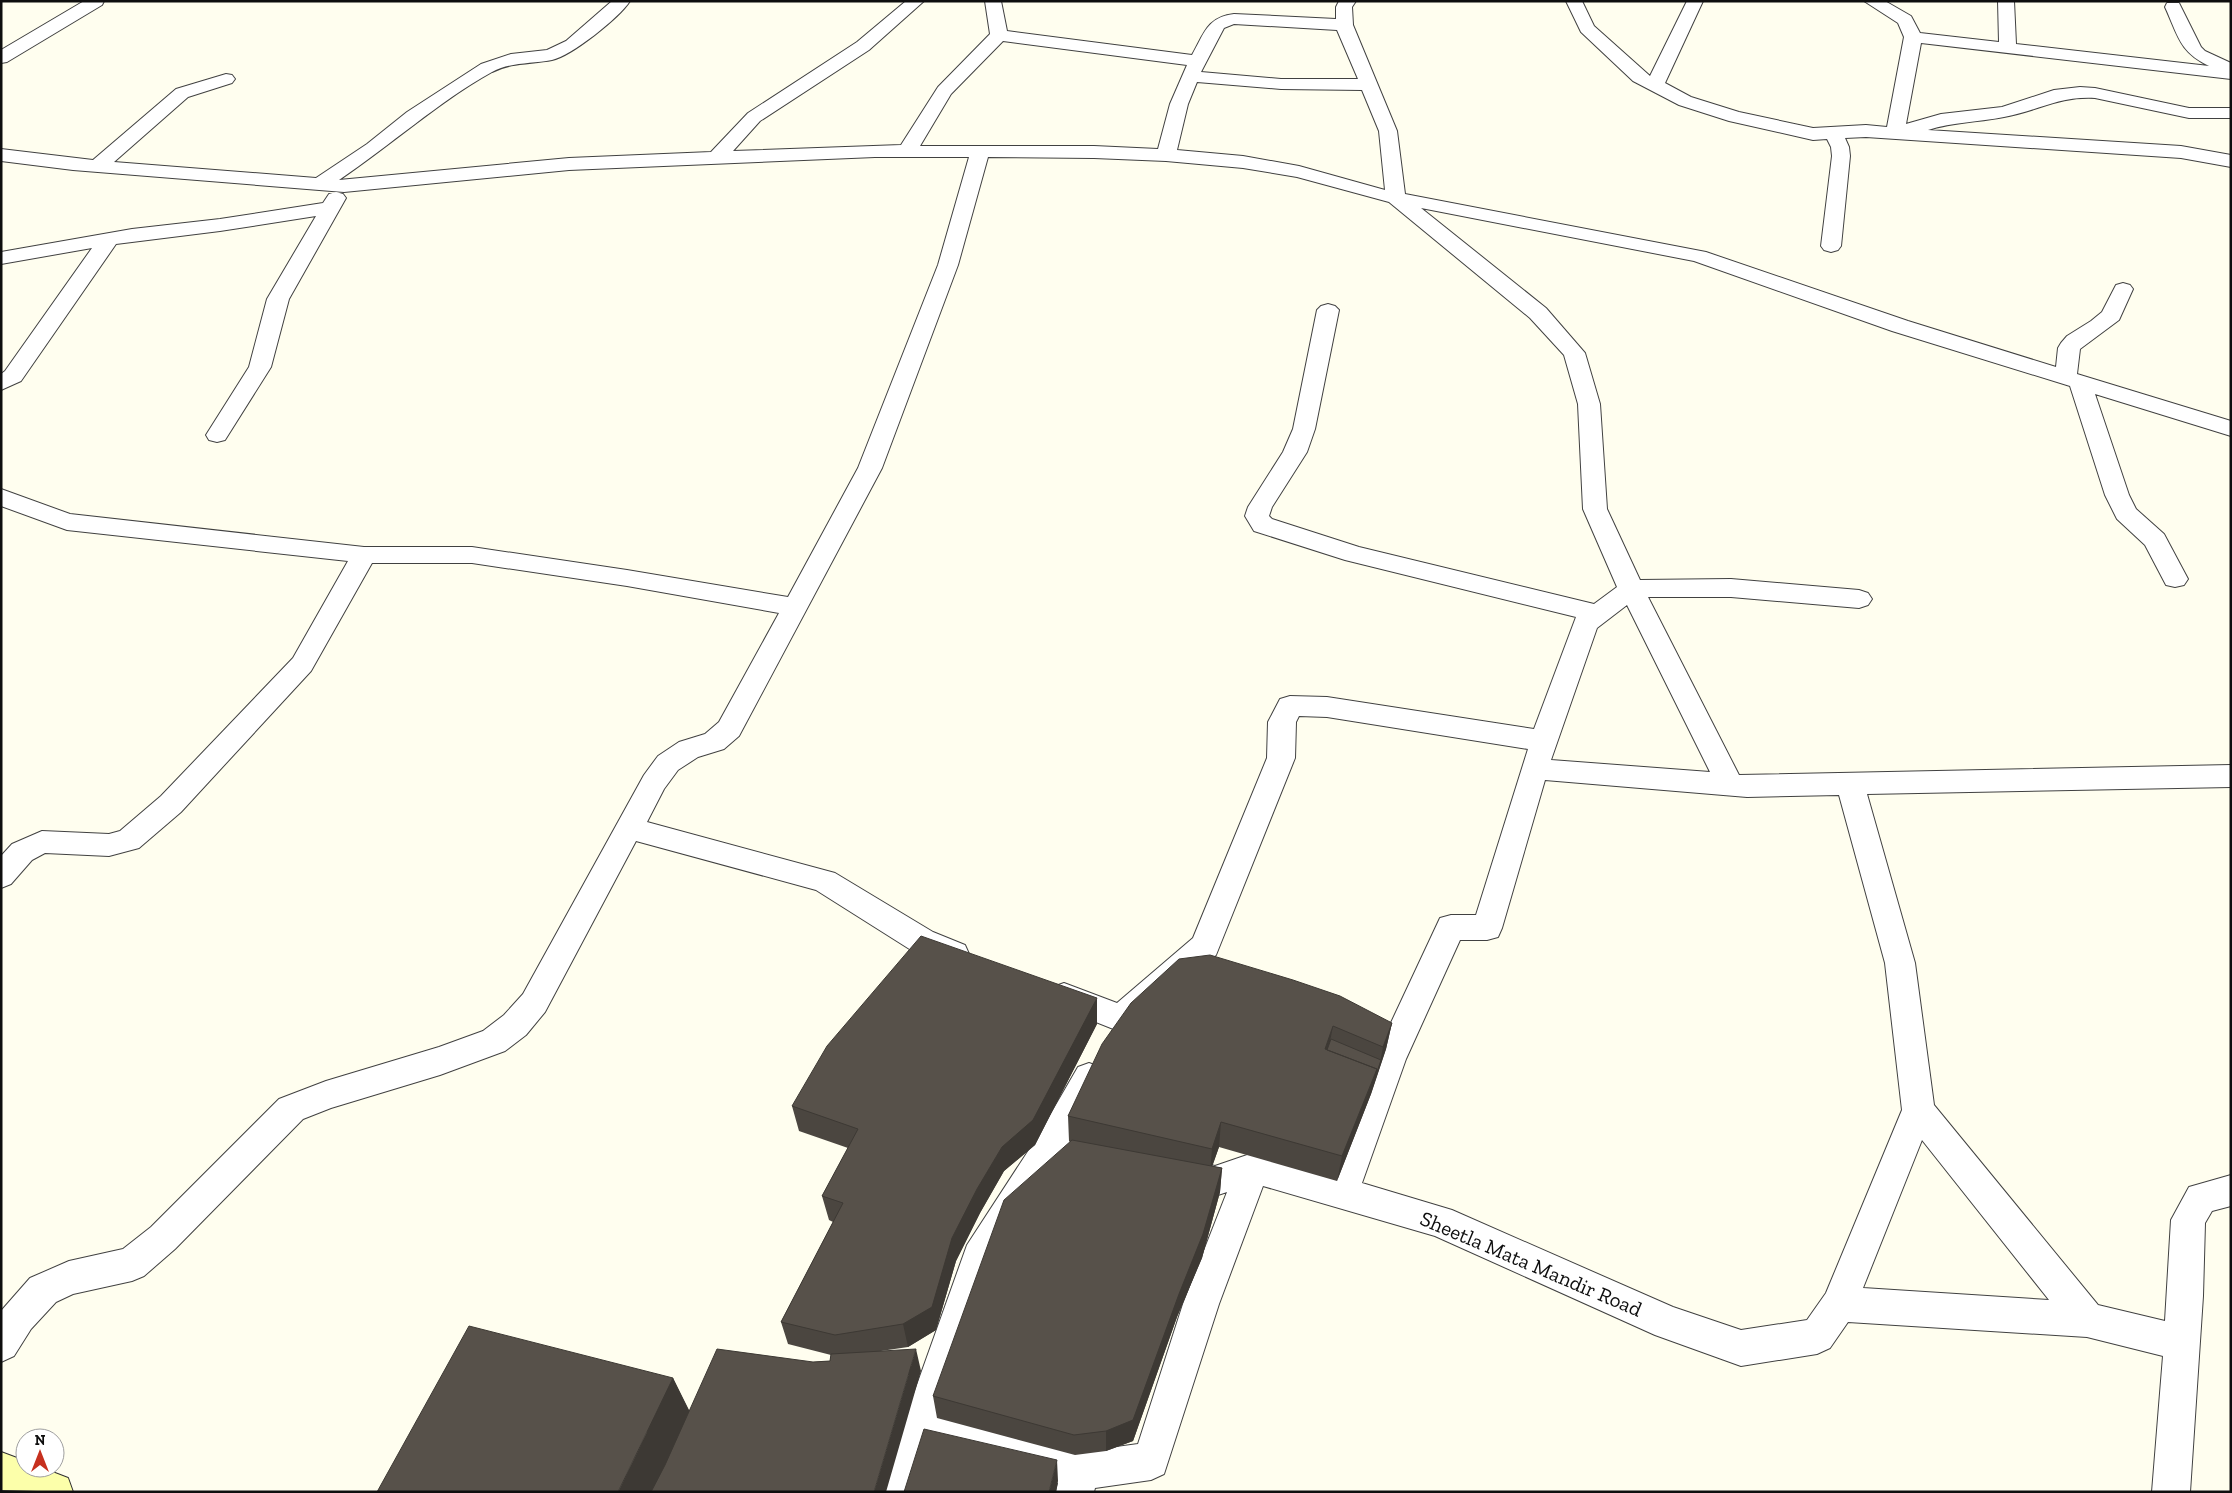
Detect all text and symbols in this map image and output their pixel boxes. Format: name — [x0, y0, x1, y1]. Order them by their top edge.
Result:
street label: Sheetla Mata Mandir Road — [1417, 1205, 1646, 1322]
north arrow — [15, 1428, 65, 1478]
text: N — [35, 1432, 46, 1449]

